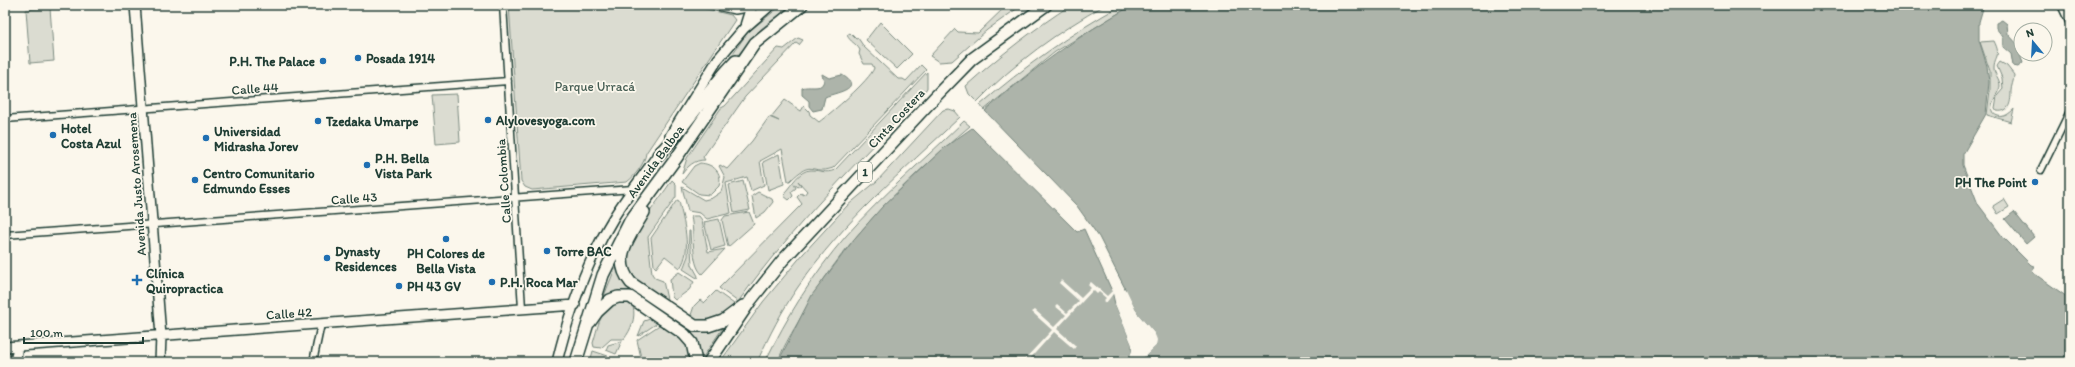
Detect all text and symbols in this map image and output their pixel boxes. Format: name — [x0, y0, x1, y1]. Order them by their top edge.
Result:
north arrow — [2013, 22, 2053, 62]
text: N — [2025, 26, 2036, 40]
place label: Posada 1914 — [366, 51, 435, 66]
marker: Posada 1914 — [353, 53, 363, 63]
place label: P.H. The Palace — [229, 54, 315, 69]
marker: P.H. The Palace — [318, 56, 328, 66]
street label: Calle 44 — [231, 79, 279, 98]
park label: Parque Urracá — [555, 79, 635, 94]
street label: Cinta Costera — [865, 85, 928, 151]
street label: Avenida Justo Arosemena — [124, 111, 149, 256]
place label: Alylovesyoga.com — [495, 113, 595, 129]
place label: Tzedaka Umarpe — [325, 114, 418, 130]
marker: Alylovesyoga.com — [483, 115, 493, 125]
marker: Tzedaka Umarpe — [313, 116, 323, 126]
place label: Hotel Costa Azul — [61, 121, 122, 151]
street label: Avenida Balboa — [624, 122, 687, 201]
place label: Universidad Midrasha Jorev — [214, 124, 299, 154]
marker: Hotel Costa Azul — [48, 130, 58, 140]
marker: Universidad Midrasha Jorev — [201, 133, 211, 143]
street label: Calle Colombia — [493, 138, 514, 224]
place label: P.H. Bella Vista Park — [375, 151, 432, 181]
marker: P.H. Bella Vista Park — [362, 160, 372, 170]
road number: 1 — [858, 162, 872, 182]
place label: Centro Comunitario Edmundo Esses — [203, 166, 315, 196]
marker: Centro Comunitario Edmundo Esses — [190, 175, 200, 185]
place label: PH The Point — [1955, 175, 2027, 190]
marker: PH The Point — [2030, 177, 2040, 187]
street label: Calle 43 — [330, 189, 378, 208]
marker: PH Colores de Bella Vista — [441, 234, 451, 244]
place label: Dynasty Residences — [335, 244, 397, 274]
place label: Torre BAC — [554, 244, 612, 259]
place label: PH Colores de Bella Vista — [407, 246, 485, 276]
marker: Torre BAC — [542, 246, 552, 256]
marker: Dynasty Residences — [322, 253, 332, 263]
place label: Clínica Quiropractica — [146, 266, 223, 297]
marker: Clínica Quiropractica — [131, 274, 143, 286]
place label: P.H. Roca Mar — [500, 275, 579, 290]
marker: P.H. Roca Mar — [487, 277, 497, 287]
place label: PH 43 GV — [407, 279, 461, 294]
marker: PH 43 GV — [394, 281, 404, 291]
street label: Calle 42 — [265, 304, 313, 323]
scale bar — [24, 319, 143, 345]
text: 100 m — [30, 326, 63, 340]

